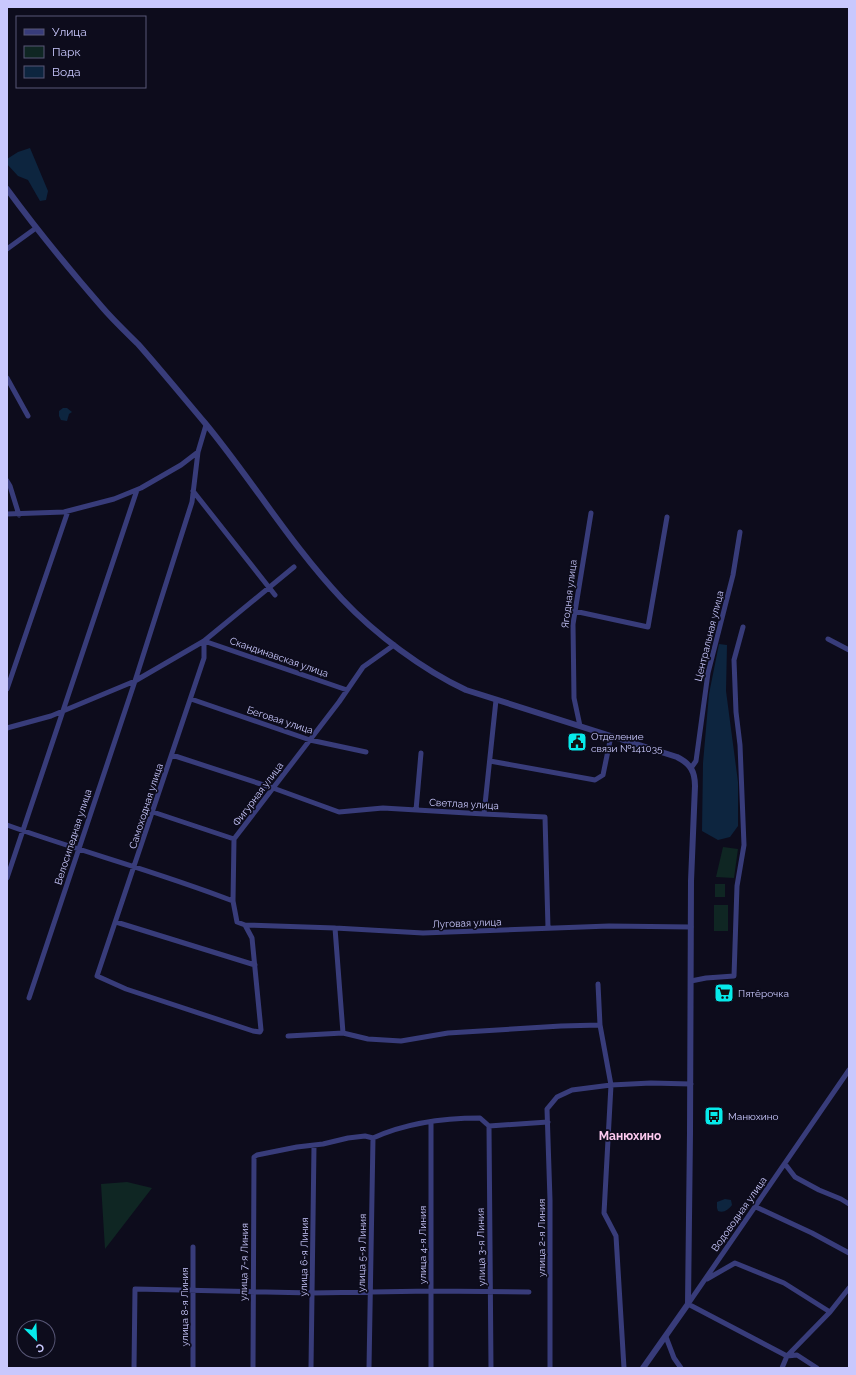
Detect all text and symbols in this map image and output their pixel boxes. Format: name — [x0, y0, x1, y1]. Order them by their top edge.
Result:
legend — [16, 16, 146, 88]
text: Улица — [52, 25, 87, 39]
text: Парк — [52, 45, 81, 59]
text: Вода — [52, 65, 81, 79]
street label: Ягодная улица — [559, 559, 579, 629]
street label: Центральная улица — [692, 590, 726, 682]
street label: Скандинавская улица — [228, 635, 330, 679]
street label: Беговая улица — [246, 704, 314, 736]
public building icon: Отделение связи №141035 — [566, 731, 588, 753]
place label: Отделение связи №141035 — [591, 731, 663, 754]
street label: Фигурная улица — [231, 760, 285, 828]
street label: Самоходная улица — [127, 762, 165, 850]
street label: Велосипедная улица — [52, 788, 94, 886]
street label: Светлая улица — [429, 797, 499, 811]
street label: Луговая улица — [432, 916, 502, 930]
supermarket icon: Пятёрочка — [713, 982, 735, 1004]
place label: Пятёрочка — [738, 988, 789, 999]
bus stop icon: Манюхино — [703, 1105, 725, 1127]
place label: Манюхино — [728, 1111, 779, 1122]
district label: Манюхино — [599, 1129, 661, 1143]
street label: Водоводная улица — [709, 1175, 769, 1253]
street label: улица 2-я Линия — [536, 1199, 547, 1277]
street label: улица 4-я Линия — [417, 1206, 428, 1284]
street label: улица 3-я Линия — [475, 1208, 487, 1286]
street label: улица 5-я Линия — [356, 1214, 368, 1292]
street label: улица 6-я Линия — [298, 1217, 310, 1297]
street label: улица 7-я Линия — [238, 1223, 250, 1301]
street label: улица 8-я Линия — [179, 1268, 190, 1346]
north arrow — [16, 1319, 56, 1359]
text: С — [33, 1340, 46, 1355]

